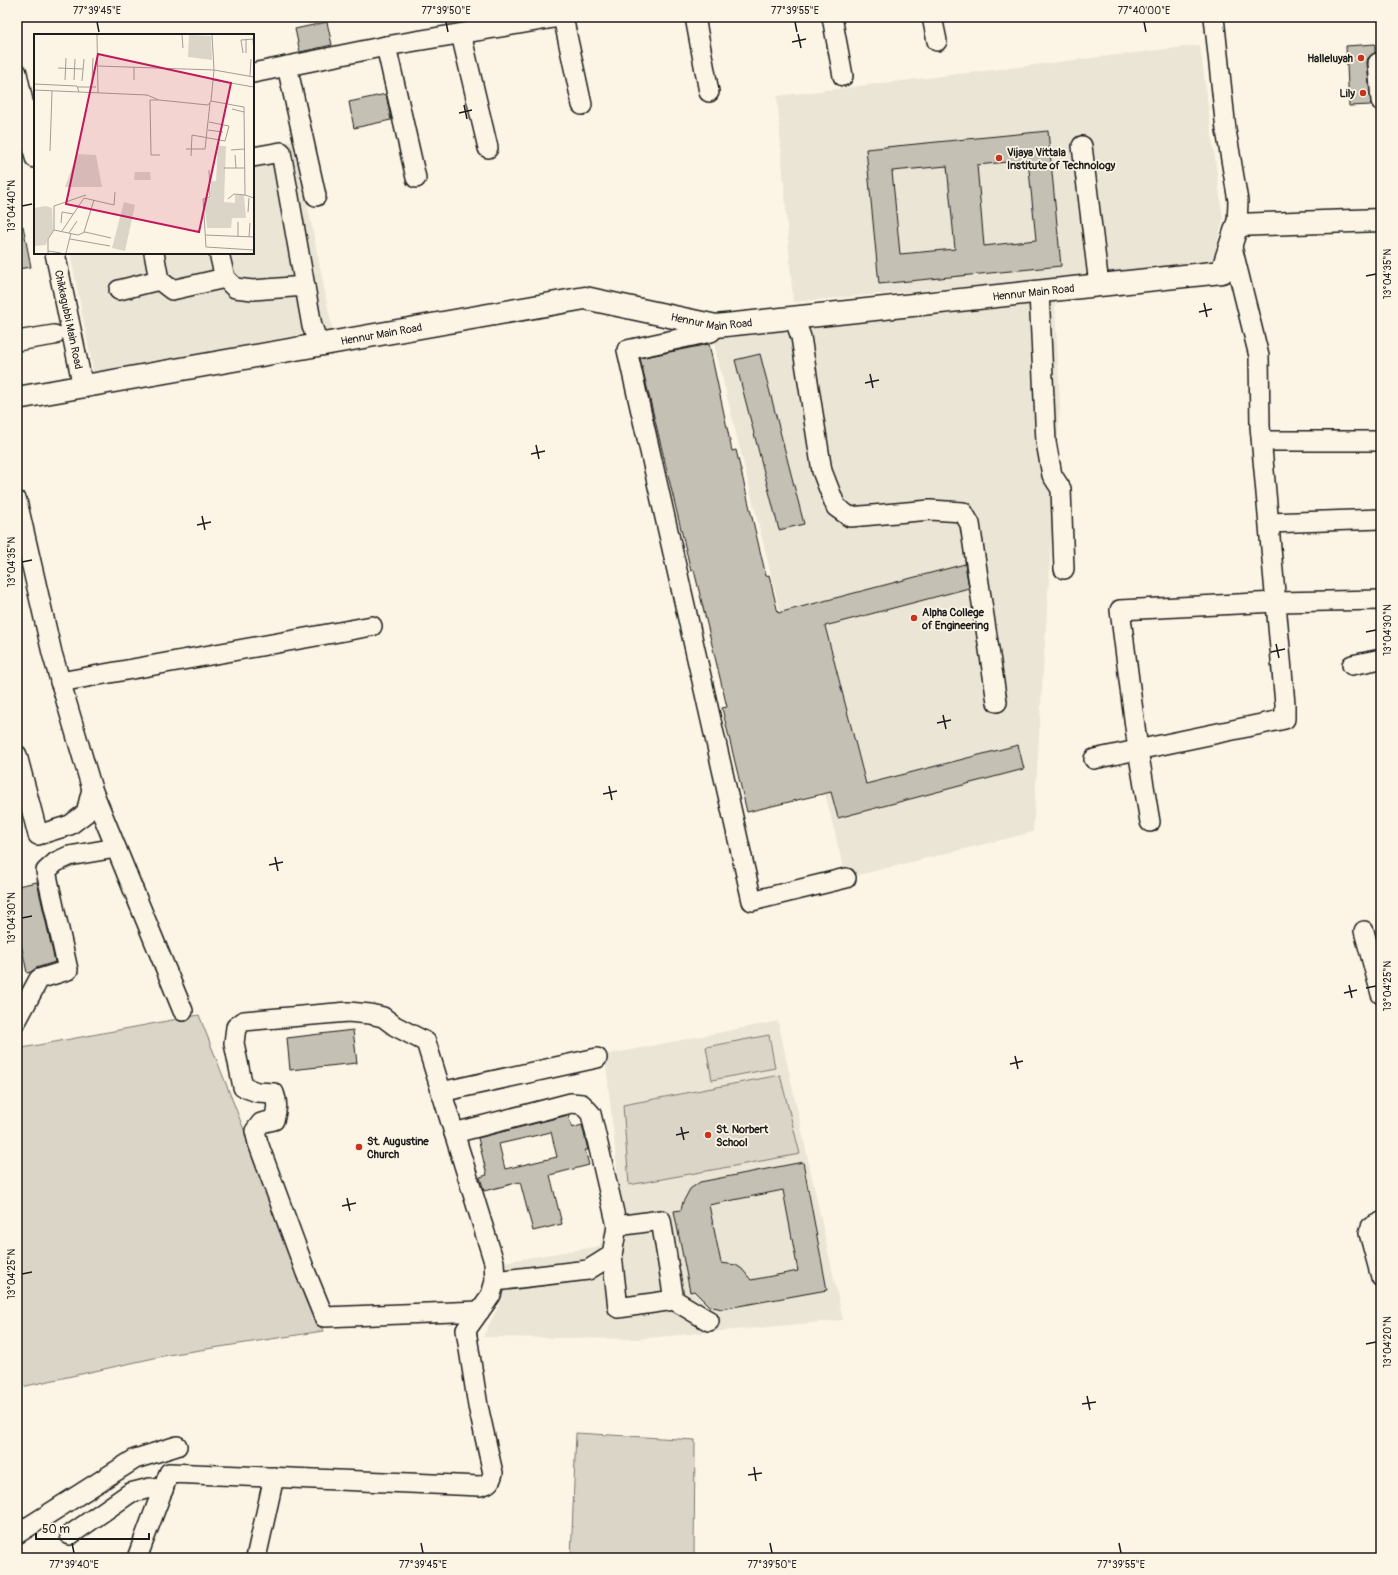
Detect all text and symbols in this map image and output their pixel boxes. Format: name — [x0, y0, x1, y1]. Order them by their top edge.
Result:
text: 77°39'45"E — [73, 5, 121, 17]
text: 77°39'50"E — [421, 5, 471, 17]
text: 77°39'55"E — [771, 5, 819, 17]
text: 77°40'00"E — [1118, 5, 1170, 17]
inset map — [34, 34, 254, 254]
place label: Halleluyah — [1307, 52, 1353, 65]
marker: Halleluyah — [1356, 53, 1366, 63]
place label: Lily — [1340, 87, 1355, 100]
marker: Lily — [1358, 88, 1368, 98]
place label: Vijaya Vittala Institute of Technology — [1007, 146, 1115, 172]
marker: Vijaya Vittala Institute of Technology — [994, 153, 1004, 163]
text: 13°04'40"N — [6, 180, 18, 232]
text: 13°04'35"N — [1382, 249, 1394, 299]
street label: Chikkagubbi Main Road — [52, 269, 85, 370]
street label: Hennur Main Road — [992, 282, 1075, 303]
street label: Hennur Main Road — [670, 311, 753, 333]
street label: Hennur Main Road — [340, 321, 423, 348]
text: 13°04'35"N — [6, 537, 18, 587]
text: 13°04'30"N — [1382, 604, 1394, 656]
place label: Alpha College of Engineering — [921, 606, 989, 632]
marker: Alpha College of Engineering — [909, 613, 919, 623]
text: 13°04'30"N — [6, 892, 18, 944]
text: 13°04'25"N — [1382, 961, 1394, 1011]
place label: St. Norbert School — [716, 1123, 769, 1149]
marker: St. Norbert School — [703, 1130, 713, 1140]
place label: St. Augustine Church — [367, 1135, 429, 1161]
marker: St. Augustine Church — [354, 1142, 364, 1152]
text: 13°04'25"N — [6, 1249, 18, 1299]
text: 13°04'20"N — [1382, 1316, 1394, 1368]
scale bar — [36, 1515, 149, 1541]
text: 50 m — [42, 1522, 70, 1537]
text: 77°39'40"E — [49, 1559, 99, 1571]
text: 77°39'45"E — [399, 1559, 447, 1571]
text: 77°39'50"E — [747, 1559, 797, 1571]
text: 77°39'55"E — [1097, 1559, 1145, 1571]

